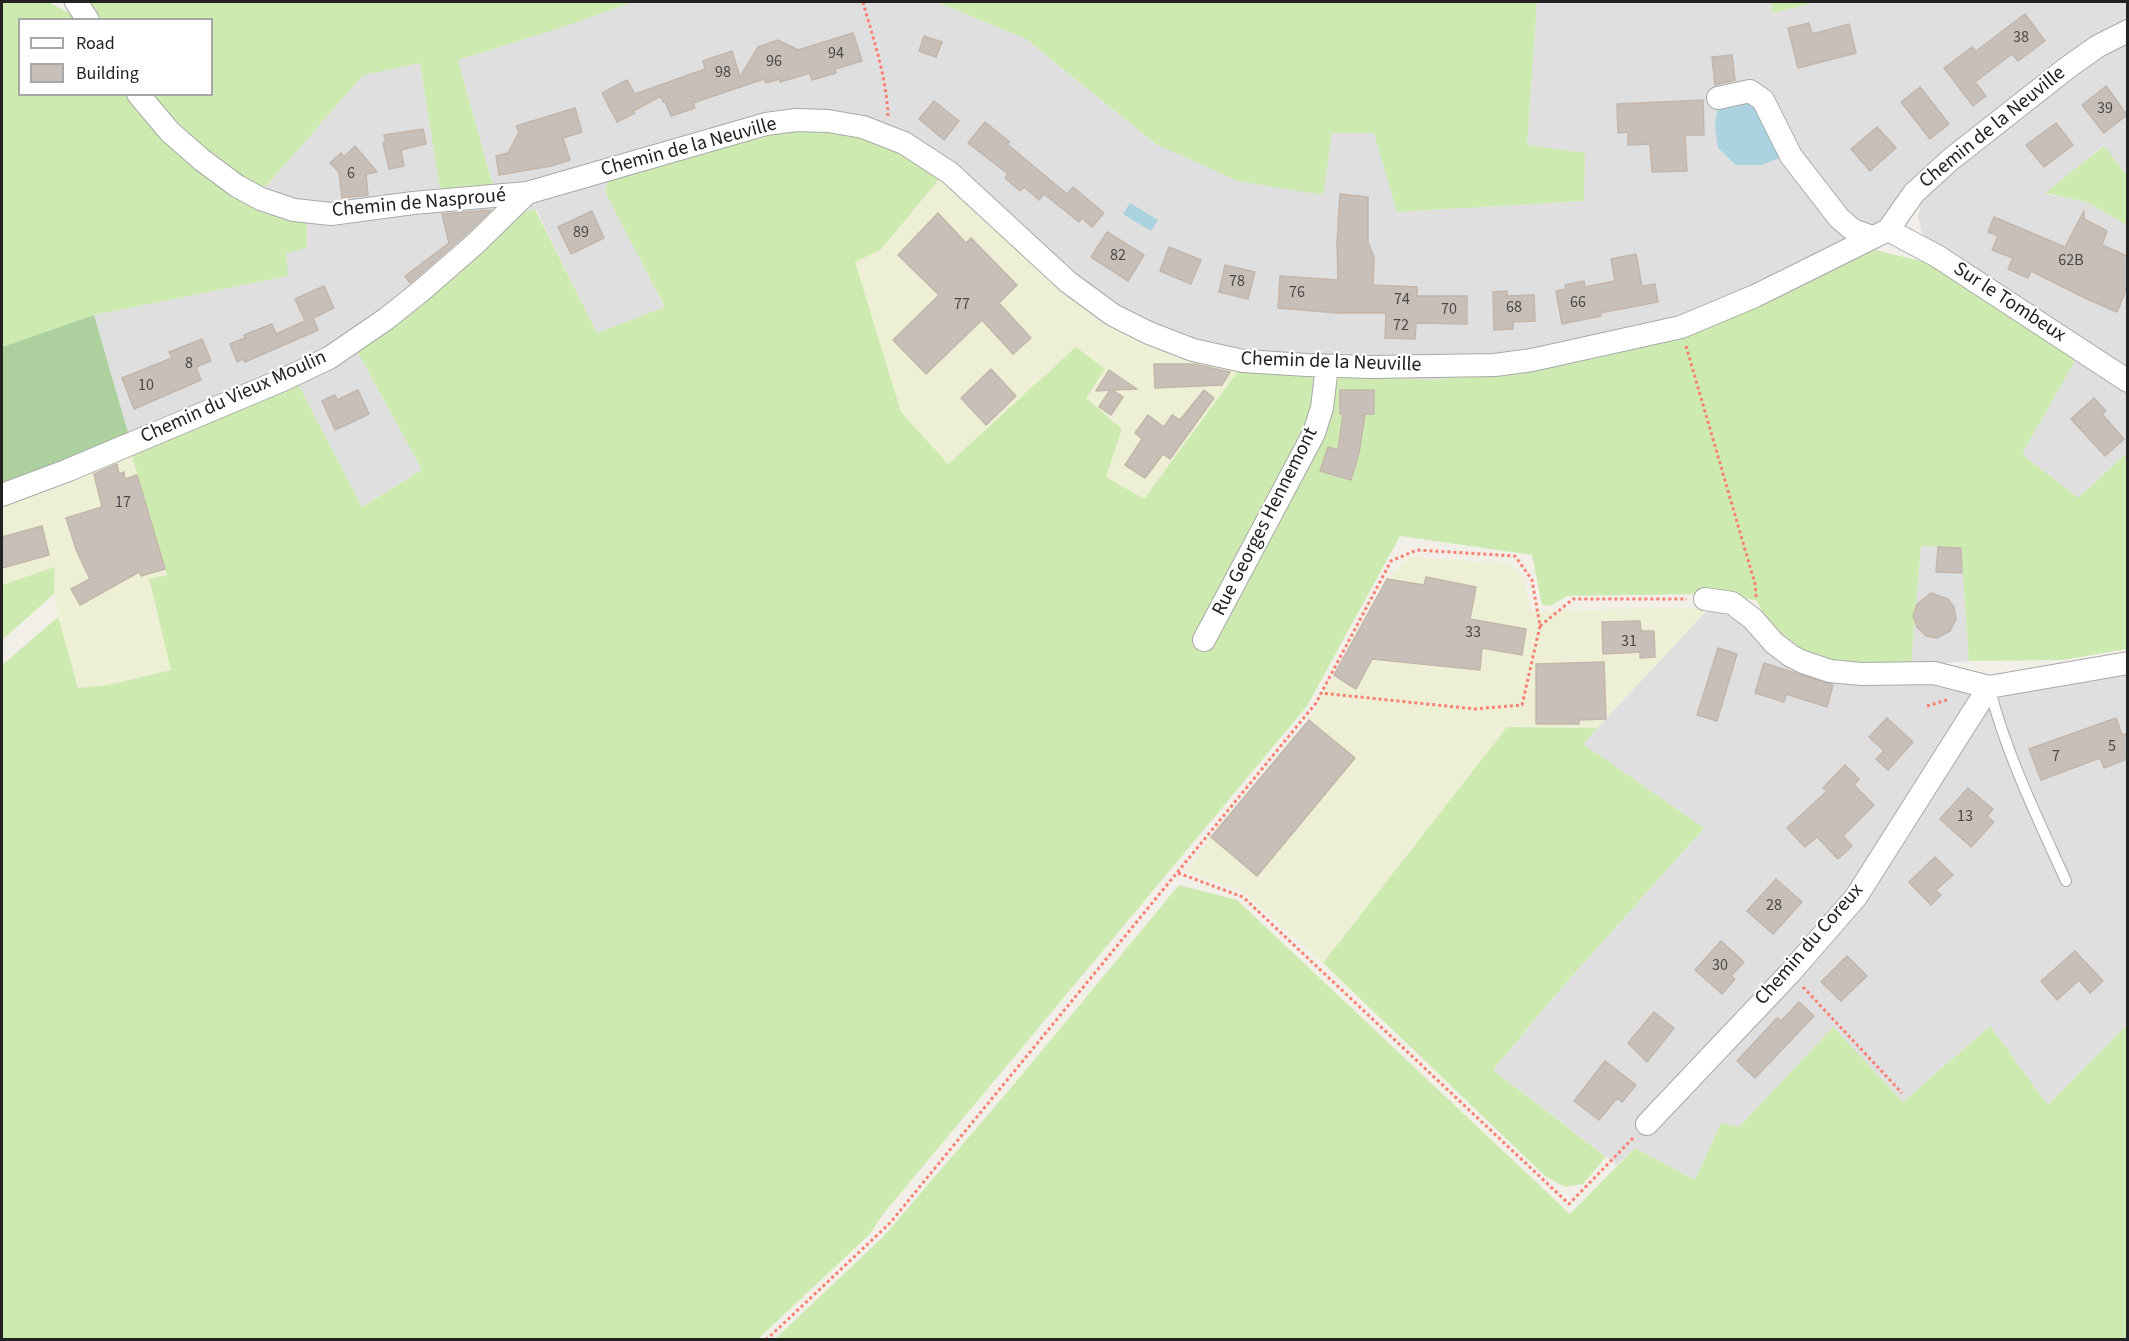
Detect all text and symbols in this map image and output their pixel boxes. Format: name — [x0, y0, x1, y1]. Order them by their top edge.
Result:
legend — [18, 18, 213, 96]
house number: 38 — [2013, 28, 2029, 48]
text: Road — [76, 31, 115, 56]
house number: 94 — [828, 44, 844, 64]
house number: 96 — [766, 52, 782, 72]
text: Building — [76, 61, 139, 86]
street label: Chemin de la Neuville — [1915, 62, 2071, 194]
house number: 98 — [715, 63, 731, 83]
house number: 39 — [2097, 99, 2113, 119]
street label: Chemin de la Neuville — [598, 113, 780, 183]
house number: 6 — [347, 164, 355, 184]
street label: Chemin de Nasproué — [331, 184, 507, 224]
house number: 89 — [573, 223, 589, 243]
house number: 82 — [1110, 246, 1126, 266]
house number: 62B — [2058, 251, 2084, 271]
street label: Sur le Tombeux — [1948, 258, 2070, 348]
house number: 78 — [1229, 272, 1245, 292]
house number: 76 — [1289, 283, 1305, 303]
house number: 74 — [1394, 290, 1410, 310]
house number: 66 — [1570, 293, 1586, 313]
house number: 77 — [954, 295, 970, 315]
house number: 68 — [1506, 298, 1522, 318]
house number: 70 — [1441, 300, 1457, 320]
house number: 72 — [1393, 316, 1409, 336]
street label: Chemin du Vieux Moulin — [137, 346, 331, 450]
street label: Chemin de la Neuville — [1240, 348, 1422, 378]
house number: 8 — [185, 354, 193, 374]
house number: 10 — [138, 376, 154, 396]
street label: Rue Georges Hennemont — [1208, 424, 1324, 620]
house number: 17 — [115, 493, 131, 513]
house number: 33 — [1465, 623, 1481, 643]
house number: 31 — [1621, 632, 1637, 652]
house number: 5 — [2108, 737, 2116, 757]
house number: 7 — [2052, 747, 2060, 767]
house number: 13 — [1957, 807, 1973, 827]
street label: Chemin du Coreux — [1751, 879, 1869, 1011]
house number: 28 — [1766, 896, 1782, 916]
house number: 30 — [1712, 956, 1728, 976]

